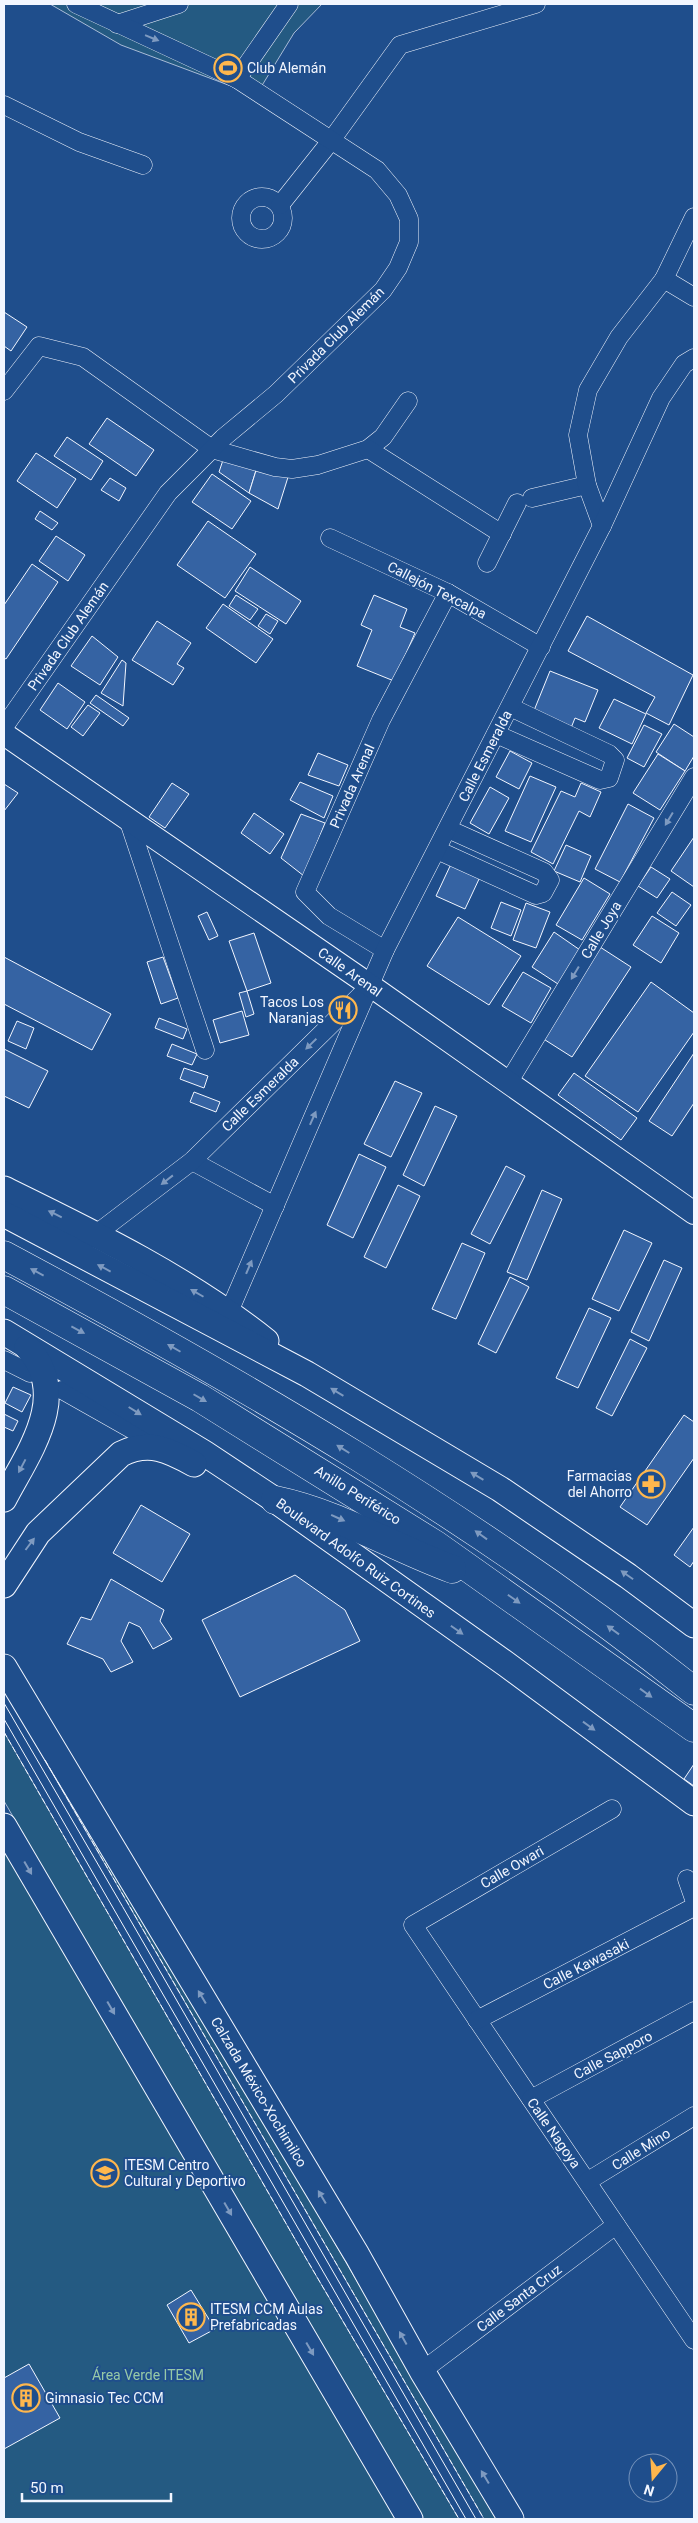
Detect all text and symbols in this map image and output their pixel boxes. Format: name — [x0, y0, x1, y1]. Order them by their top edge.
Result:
one-way arrow — [145, 35, 159, 43]
sports icon: Club Alemán — [213, 53, 243, 83]
place label: Club Alemán — [247, 60, 326, 76]
street label: Privada Club Alemán — [285, 284, 387, 386]
street label: Callejón Texcalpa — [385, 558, 489, 622]
street label: Privada Club Alemán — [24, 578, 112, 694]
street label: Calle Esmeralda — [455, 708, 515, 804]
street label: Privada Arenal — [326, 742, 378, 830]
one-way arrow — [664, 812, 673, 826]
street label: Calle Joya — [578, 898, 624, 962]
street label: Calle Arenal — [315, 944, 385, 1000]
one-way arrow — [570, 966, 580, 979]
place label: Tacos Los Naranjas — [260, 994, 324, 1026]
restaurant icon: Tacos Los Naranjas — [328, 995, 358, 1025]
one-way arrow — [305, 1038, 317, 1050]
street label: Calle Esmeralda — [218, 1053, 302, 1135]
one-way arrow — [310, 1111, 318, 1125]
one-way arrow — [161, 1174, 174, 1185]
one-way arrow — [48, 1210, 62, 1218]
one-way arrow — [245, 1260, 253, 1274]
one-way arrow — [97, 1263, 111, 1272]
one-way arrow — [30, 1268, 44, 1277]
one-way arrow — [190, 1289, 204, 1298]
one-way arrow — [70, 1326, 85, 1334]
one-way arrow — [167, 1344, 180, 1353]
one-way arrow — [331, 1388, 344, 1397]
one-way arrow — [193, 1394, 207, 1403]
one-way arrow — [129, 1406, 142, 1415]
one-way arrow — [337, 1445, 350, 1454]
one-way arrow — [17, 1459, 26, 1472]
street label: Anillo Periférico — [312, 1462, 404, 1528]
place label: Farmacias del Ahorro — [567, 1468, 632, 1500]
pharmacy icon: Farmacias del Ahorro — [636, 1469, 666, 1499]
one-way arrow — [470, 1471, 483, 1480]
street label: Boulevard Adolfo Ruiz Cortines — [273, 1495, 439, 1621]
one-way arrow — [331, 1515, 345, 1523]
one-way arrow — [474, 1530, 488, 1540]
one-way arrow — [24, 1538, 35, 1551]
one-way arrow — [620, 1570, 633, 1580]
one-way arrow — [507, 1594, 521, 1604]
one-way arrow — [451, 1625, 464, 1635]
one-way arrow — [607, 1625, 620, 1636]
one-way arrow — [639, 1688, 653, 1698]
one-way arrow — [582, 1720, 595, 1731]
street label: Calle Owari — [478, 1842, 546, 1892]
one-way arrow — [24, 1862, 33, 1875]
street label: Calle Kawasaki — [540, 1935, 632, 1993]
one-way arrow — [198, 1991, 207, 2004]
one-way arrow — [106, 2002, 115, 2015]
street label: Calzada México-Xochimilco — [208, 2014, 310, 2170]
street label: Calle Sapporo — [571, 2028, 655, 2082]
street label: Calle Nagoya — [524, 2095, 584, 2171]
street label: Calle Mino — [609, 2125, 673, 2173]
place label: ITESM Centro Cultural y Deportivo — [124, 2157, 246, 2189]
school or university icon: ITESM Centro Cultural y Deportivo — [90, 2158, 120, 2188]
one-way arrow — [318, 2190, 327, 2203]
one-way arrow — [224, 2202, 233, 2215]
street label: Calle Santa Cruz — [473, 2261, 565, 2335]
place label: ITESM CCM Aulas Prefabricadas — [210, 2301, 323, 2333]
building icon: ITESM CCM Aulas Prefabricadas — [176, 2302, 206, 2332]
one-way arrow — [399, 2330, 407, 2345]
one-way arrow — [306, 2343, 315, 2356]
park label: Área Verde ITESM — [92, 2366, 204, 2383]
building icon: Gimnasio Tec CCM — [11, 2383, 41, 2413]
place label: Gimnasio Tec CCM — [45, 2390, 164, 2406]
north arrow — [628, 2453, 678, 2503]
scale bar — [22, 2470, 171, 2502]
one-way arrow — [481, 2471, 490, 2484]
text: 50 m — [30, 2479, 64, 2497]
text: N — [642, 2481, 656, 2500]

